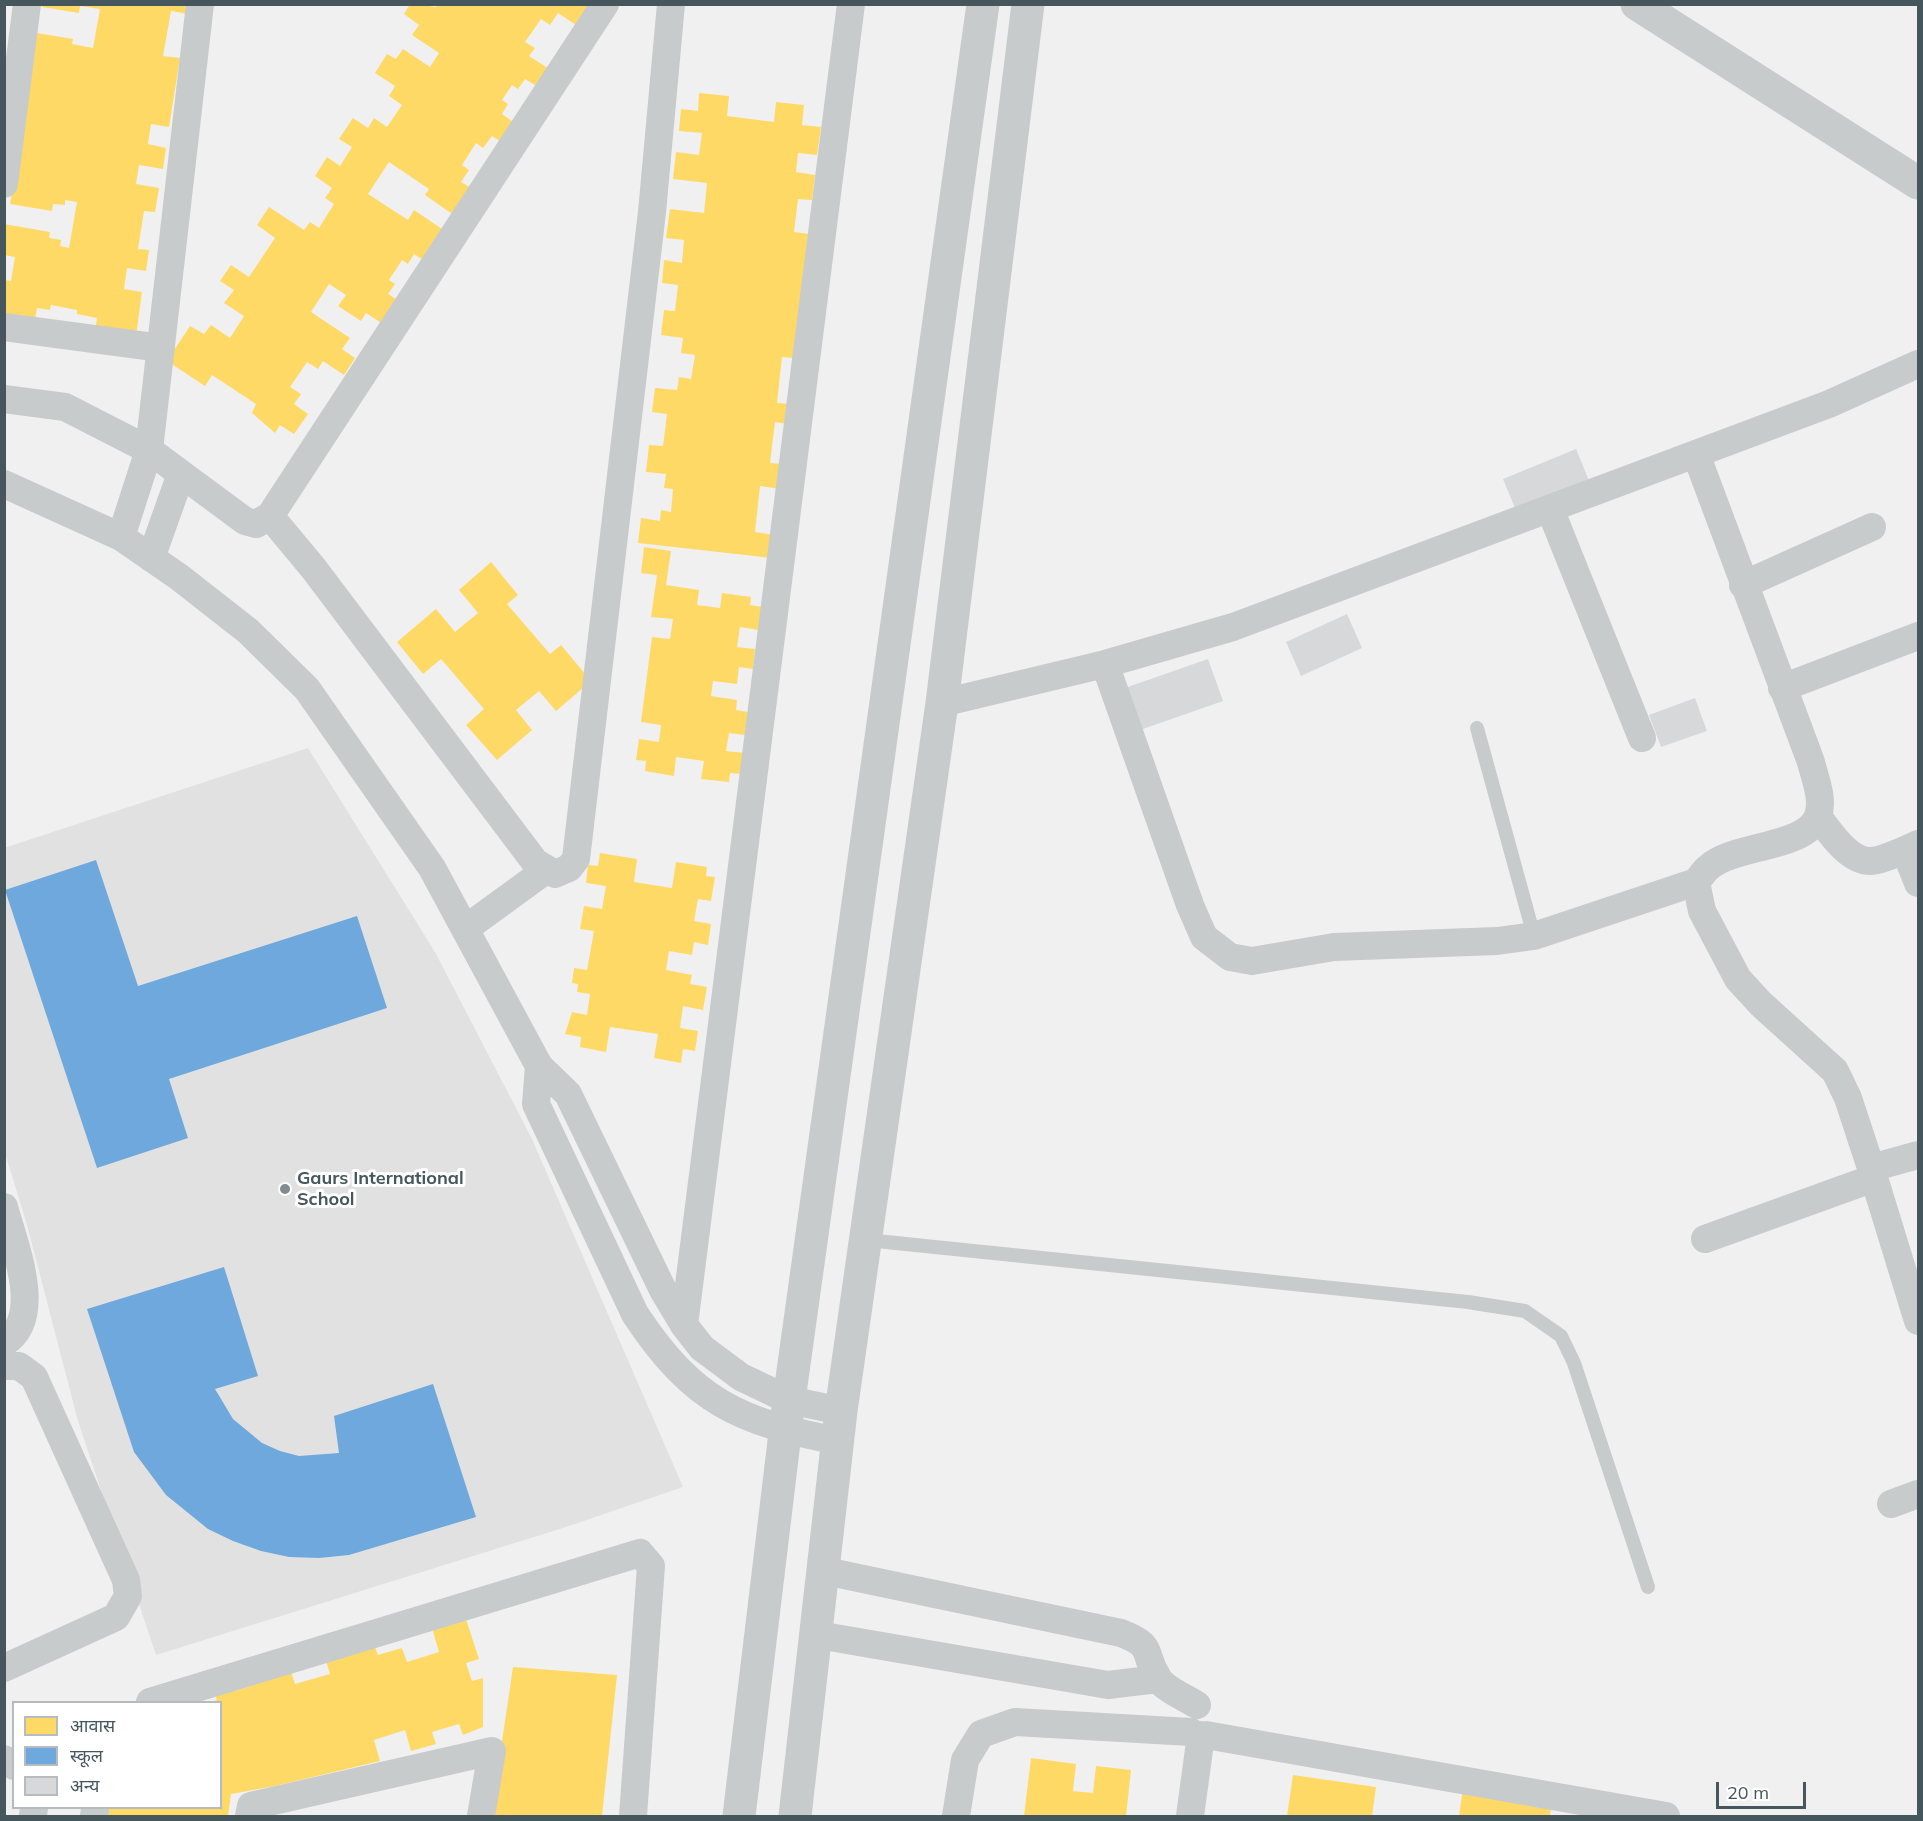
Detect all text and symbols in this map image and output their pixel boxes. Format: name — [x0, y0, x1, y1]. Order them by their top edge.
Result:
place label: Gaurs International School — [297, 1168, 464, 1210]
marker: Gaurs International School — [278, 1182, 292, 1196]
legend — [12, 1701, 222, 1809]
text: आवास — [70, 1714, 115, 1737]
text: स्कूल — [70, 1744, 103, 1767]
scale bar — [1719, 1770, 1809, 1808]
text: अन्य — [70, 1774, 100, 1797]
text: 20 m — [1727, 1781, 1769, 1804]

